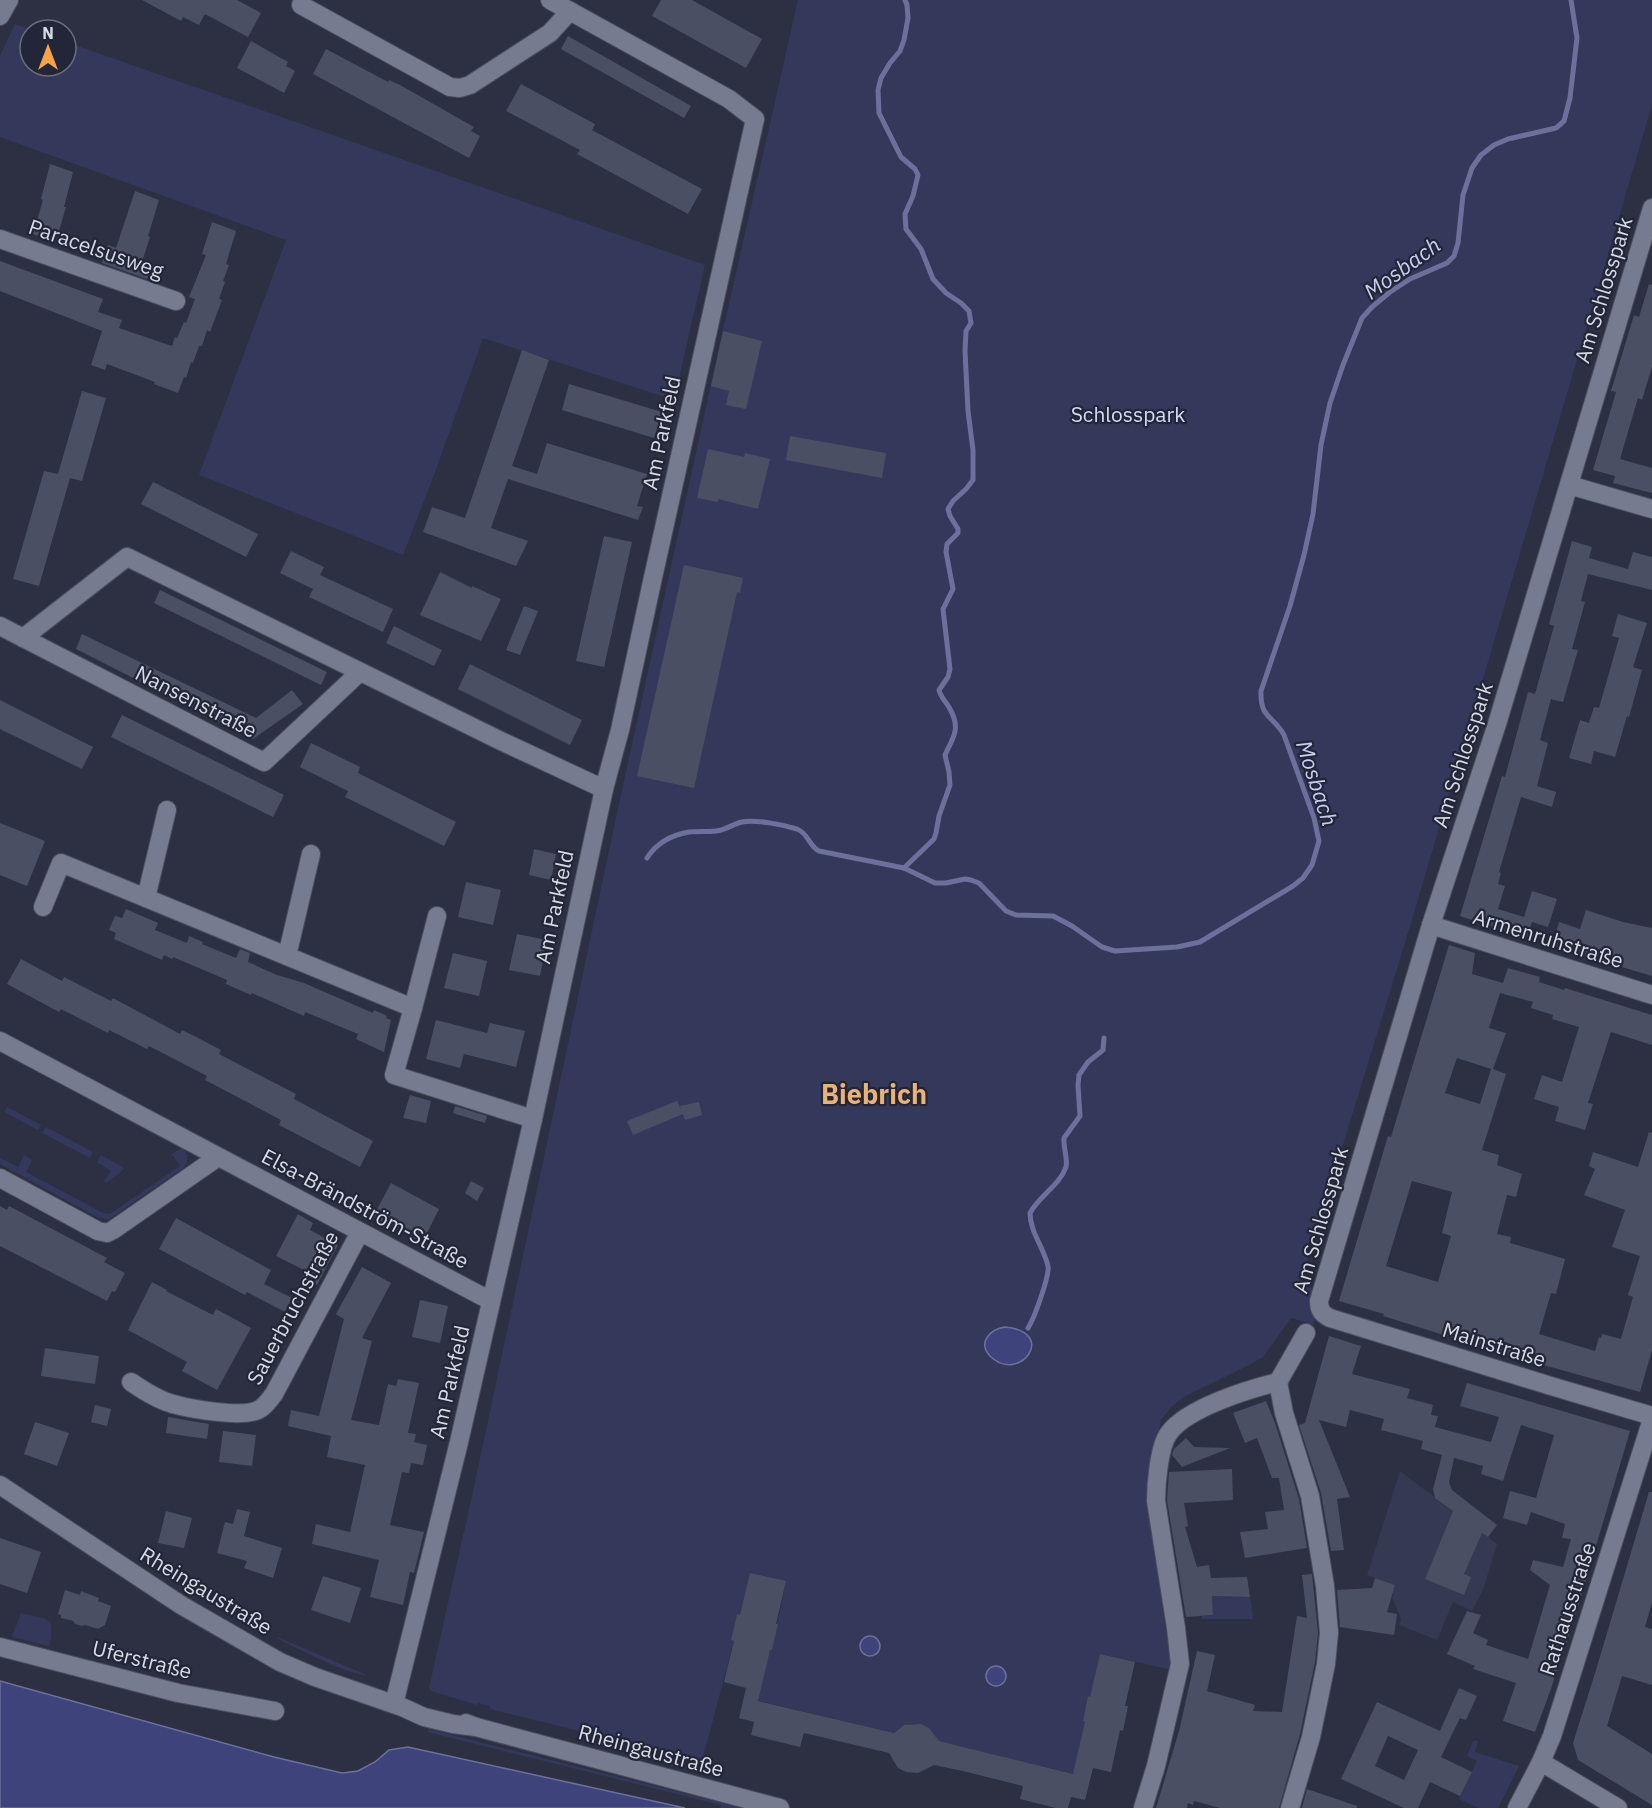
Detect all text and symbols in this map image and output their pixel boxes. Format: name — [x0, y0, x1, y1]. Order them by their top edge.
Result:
north arrow — [18, 18, 78, 78]
text: N — [42, 23, 54, 43]
street label: Paracelsusweg — [25, 212, 168, 284]
street label: Am Schlosspark — [1568, 213, 1639, 366]
water label: Mosbach — [1357, 230, 1446, 305]
street label: Am Parkfeld — [635, 373, 687, 492]
park label: Schlosspark — [1071, 400, 1185, 428]
street label: Nansenstraße — [131, 658, 262, 744]
street label: Am Schlosspark — [1425, 678, 1499, 831]
water label: Mosbach — [1290, 736, 1345, 829]
street label: Am Parkfeld — [528, 847, 580, 966]
street label: Armenruhstraße — [1470, 902, 1627, 974]
district label: Biebrich — [821, 1076, 927, 1111]
street label: Elsa-Brändström-Straße — [257, 1142, 474, 1275]
street label: Am Schlosspark — [1286, 1143, 1354, 1296]
street label: Sauerbruchstraße — [240, 1226, 344, 1389]
street label: Mainstraße — [1439, 1315, 1549, 1373]
street label: Am Parkfeld — [422, 1322, 476, 1441]
street label: Rathausstraße — [1532, 1539, 1602, 1679]
street label: Rheingaustraße — [135, 1540, 278, 1641]
street label: Uferstraße — [90, 1633, 195, 1685]
street label: Rheingaustraße — [575, 1717, 727, 1783]

